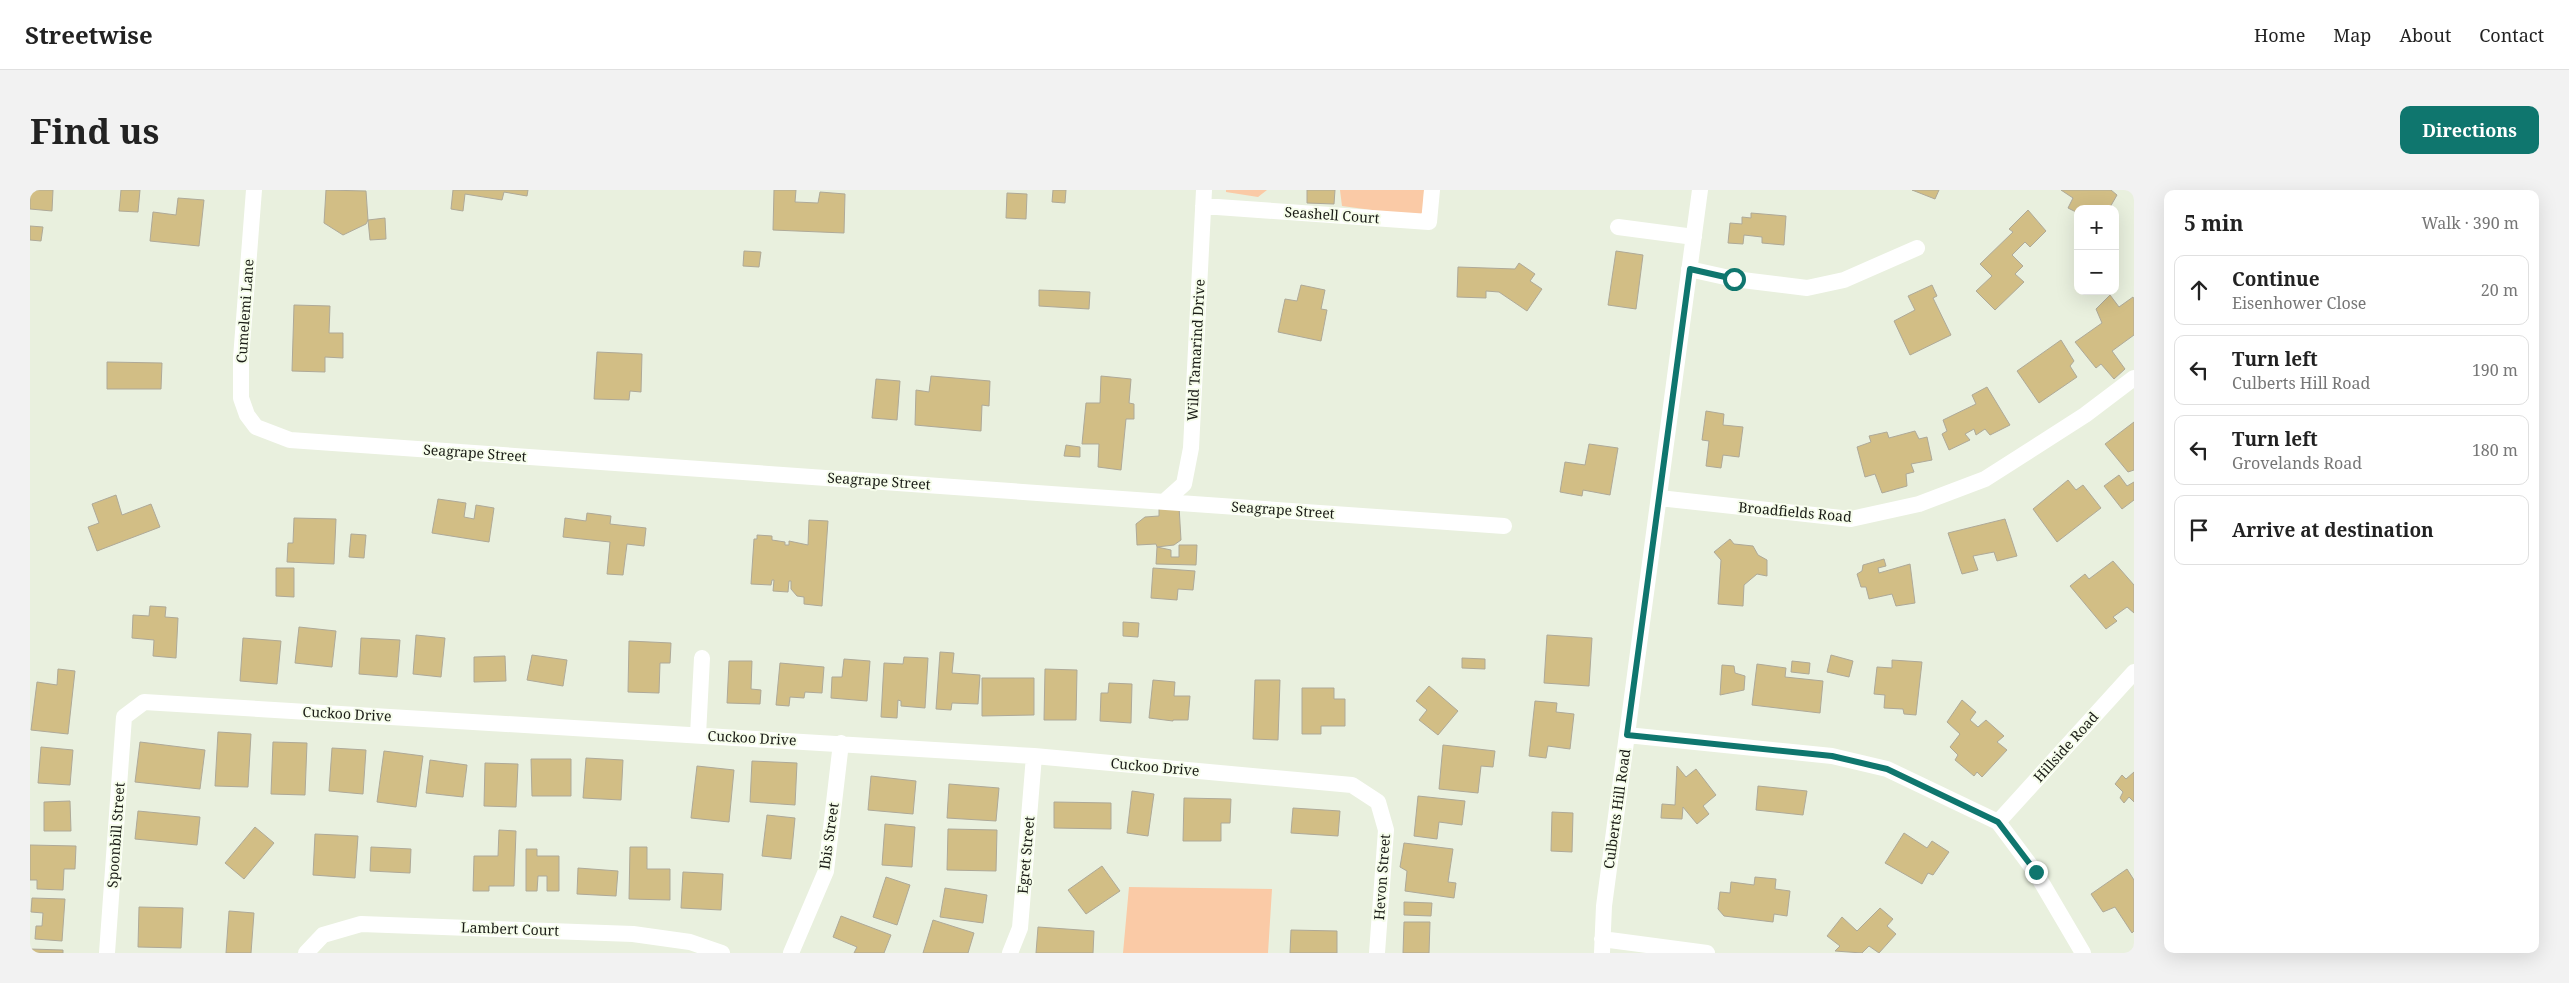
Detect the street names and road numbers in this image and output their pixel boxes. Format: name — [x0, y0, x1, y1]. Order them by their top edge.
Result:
street label: Seashell Court — [1284, 202, 1380, 227]
street label: Cumelemi Lane — [231, 258, 258, 364]
street label: Wild Tamarind Drive — [1182, 279, 1209, 421]
street label: Seagrape Street — [423, 439, 527, 466]
street label: Seagrape Street — [827, 467, 931, 494]
street label: Seagrape Street — [1231, 496, 1335, 523]
street label: Broadfields Road — [1738, 497, 1853, 526]
street label: Cuckoo Drive — [302, 702, 392, 725]
street label: Hillside Road — [2029, 707, 2103, 786]
street label: Cuckoo Drive — [707, 726, 797, 749]
street label: Culberts Hill Road — [1599, 747, 1634, 870]
street label: Cuckoo Drive — [1110, 753, 1200, 780]
street label: Spoonbill Street — [102, 781, 129, 888]
street label: Ibis Street — [814, 801, 843, 871]
street label: Egret Street — [1013, 815, 1038, 895]
street label: Hevon Street — [1369, 833, 1394, 921]
street label: Lambert Court — [461, 917, 559, 940]

